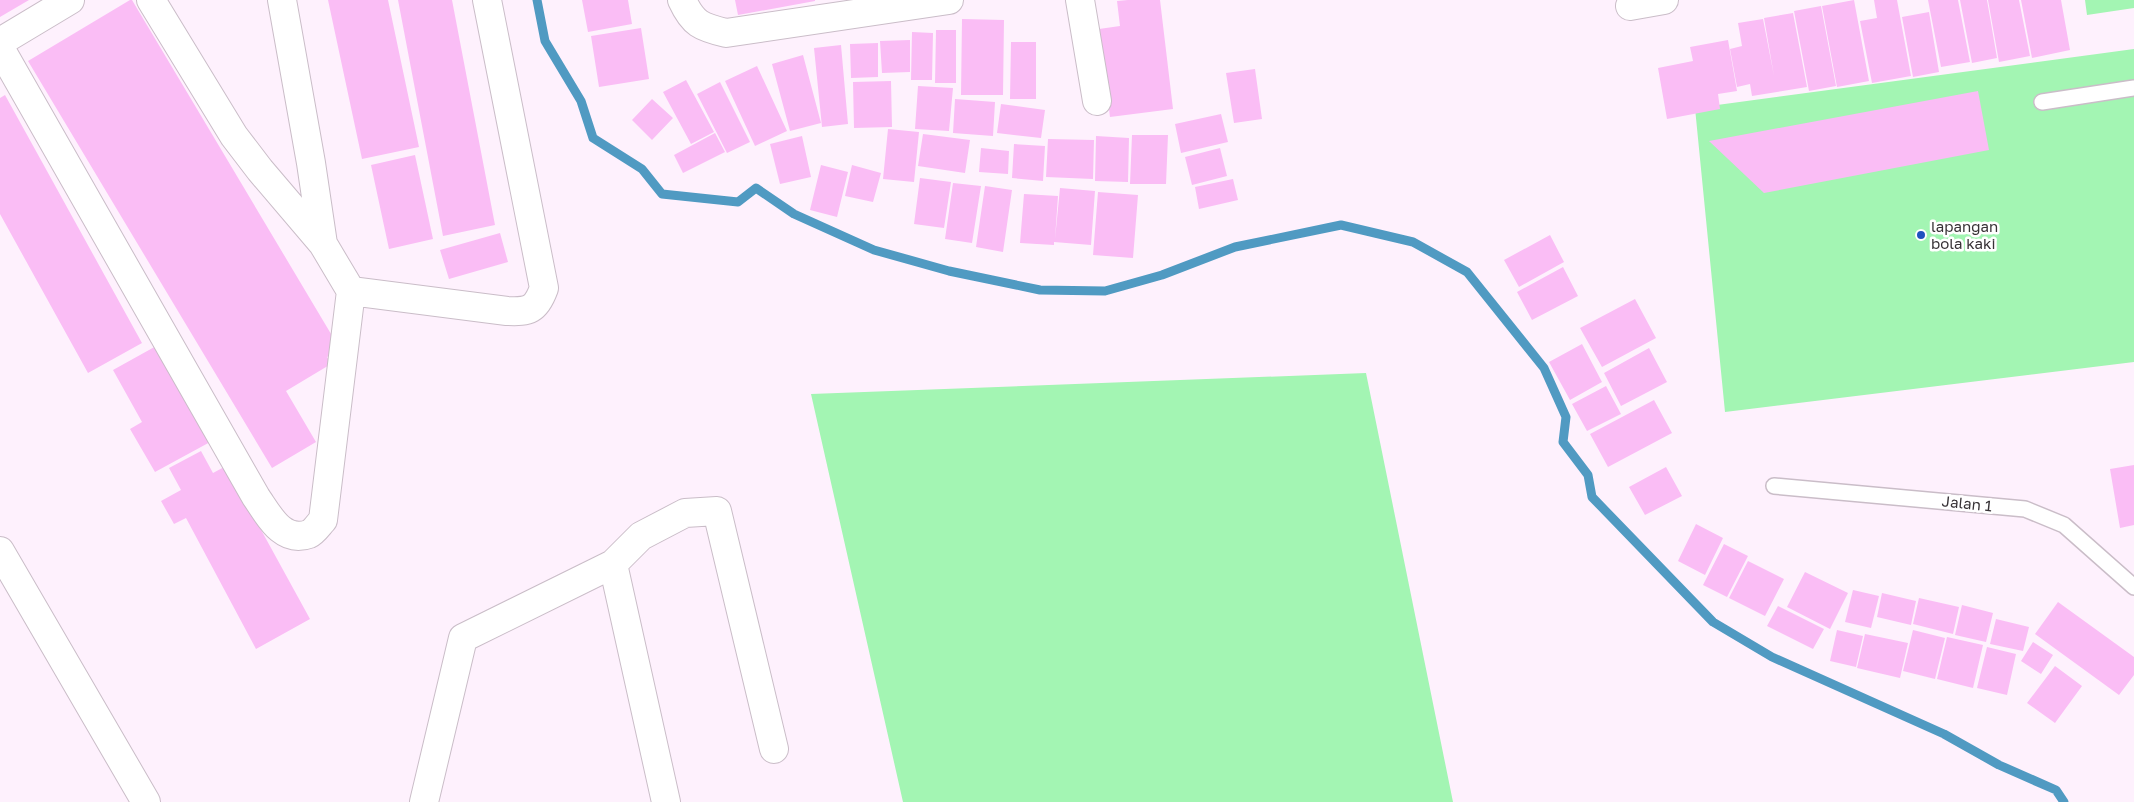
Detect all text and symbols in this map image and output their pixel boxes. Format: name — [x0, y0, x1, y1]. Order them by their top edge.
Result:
place label: lapangan bola kaki — [1931, 217, 1998, 252]
marker: lapangan bola kaki — [1915, 229, 1927, 241]
street label: Jalan 1 — [1941, 491, 1993, 515]

